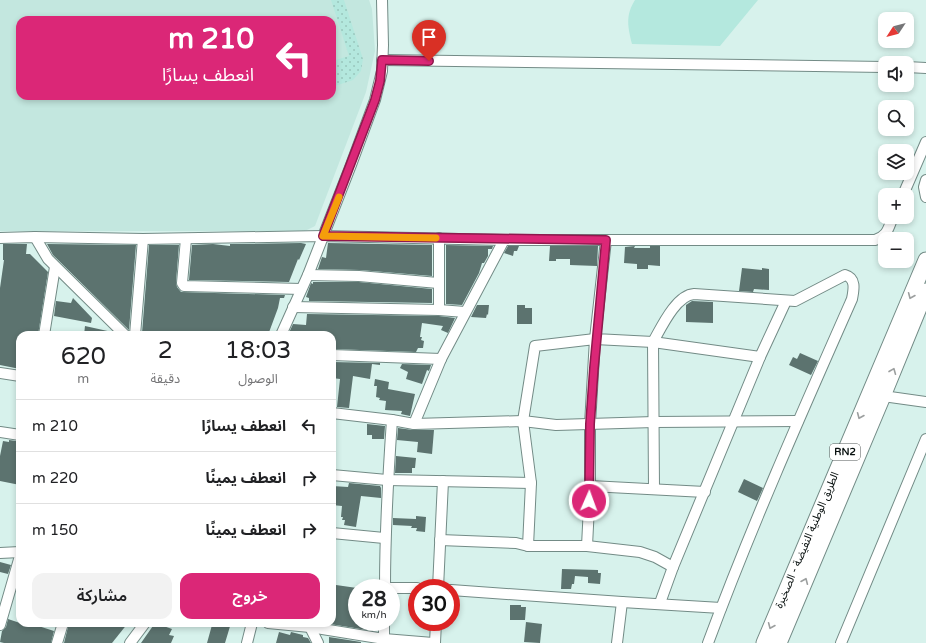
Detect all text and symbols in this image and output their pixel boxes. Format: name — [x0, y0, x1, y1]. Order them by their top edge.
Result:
north arrow — [878, 12, 914, 48]
map controls — [878, 12, 914, 268]
pin — [412, 20, 446, 61]
text: 210 m — [168, 22, 254, 56]
icon: arrive — [418, 26, 440, 48]
icon: left — [268, 32, 320, 84]
button: sound — [878, 56, 914, 92]
text: انعطف يسارًا — [162, 64, 254, 86]
button: search — [878, 100, 914, 136]
button: layers — [878, 144, 914, 180]
button: + — [878, 188, 914, 224]
button: − — [878, 232, 914, 268]
one-way arrow — [908, 292, 916, 300]
text: 2 — [158, 336, 173, 365]
text: 18:03 — [225, 336, 291, 365]
text: 620 — [61, 342, 106, 371]
one-way arrow — [889, 368, 897, 375]
text: m — [77, 371, 89, 387]
text: دقيقة — [151, 371, 180, 387]
text: الوصول — [238, 371, 278, 387]
one-way arrow — [857, 411, 865, 419]
icon: left — [298, 415, 320, 437]
text: 210 m — [32, 417, 78, 435]
text: انعطف يسارًا — [202, 417, 286, 435]
road number: RN2 — [830, 444, 860, 460]
icon: right — [298, 467, 320, 489]
text: 220 m — [32, 469, 78, 487]
text: انعطف يمينًا — [205, 469, 286, 487]
street label: الطريق الوطنية النفيضة - الصخيرة — [772, 470, 842, 610]
position arrow — [568, 480, 610, 522]
icon: right — [298, 519, 320, 541]
text: 150 m — [32, 521, 78, 539]
text: انعطف يمينًا — [205, 521, 286, 539]
button: مشاركة — [32, 573, 172, 619]
button: خروج — [180, 573, 320, 619]
one-way arrow — [800, 578, 808, 586]
speed limit sign: 30 — [408, 579, 460, 631]
text: 28 — [361, 588, 387, 612]
text: km/h — [361, 609, 387, 621]
one-way arrow — [768, 621, 776, 629]

